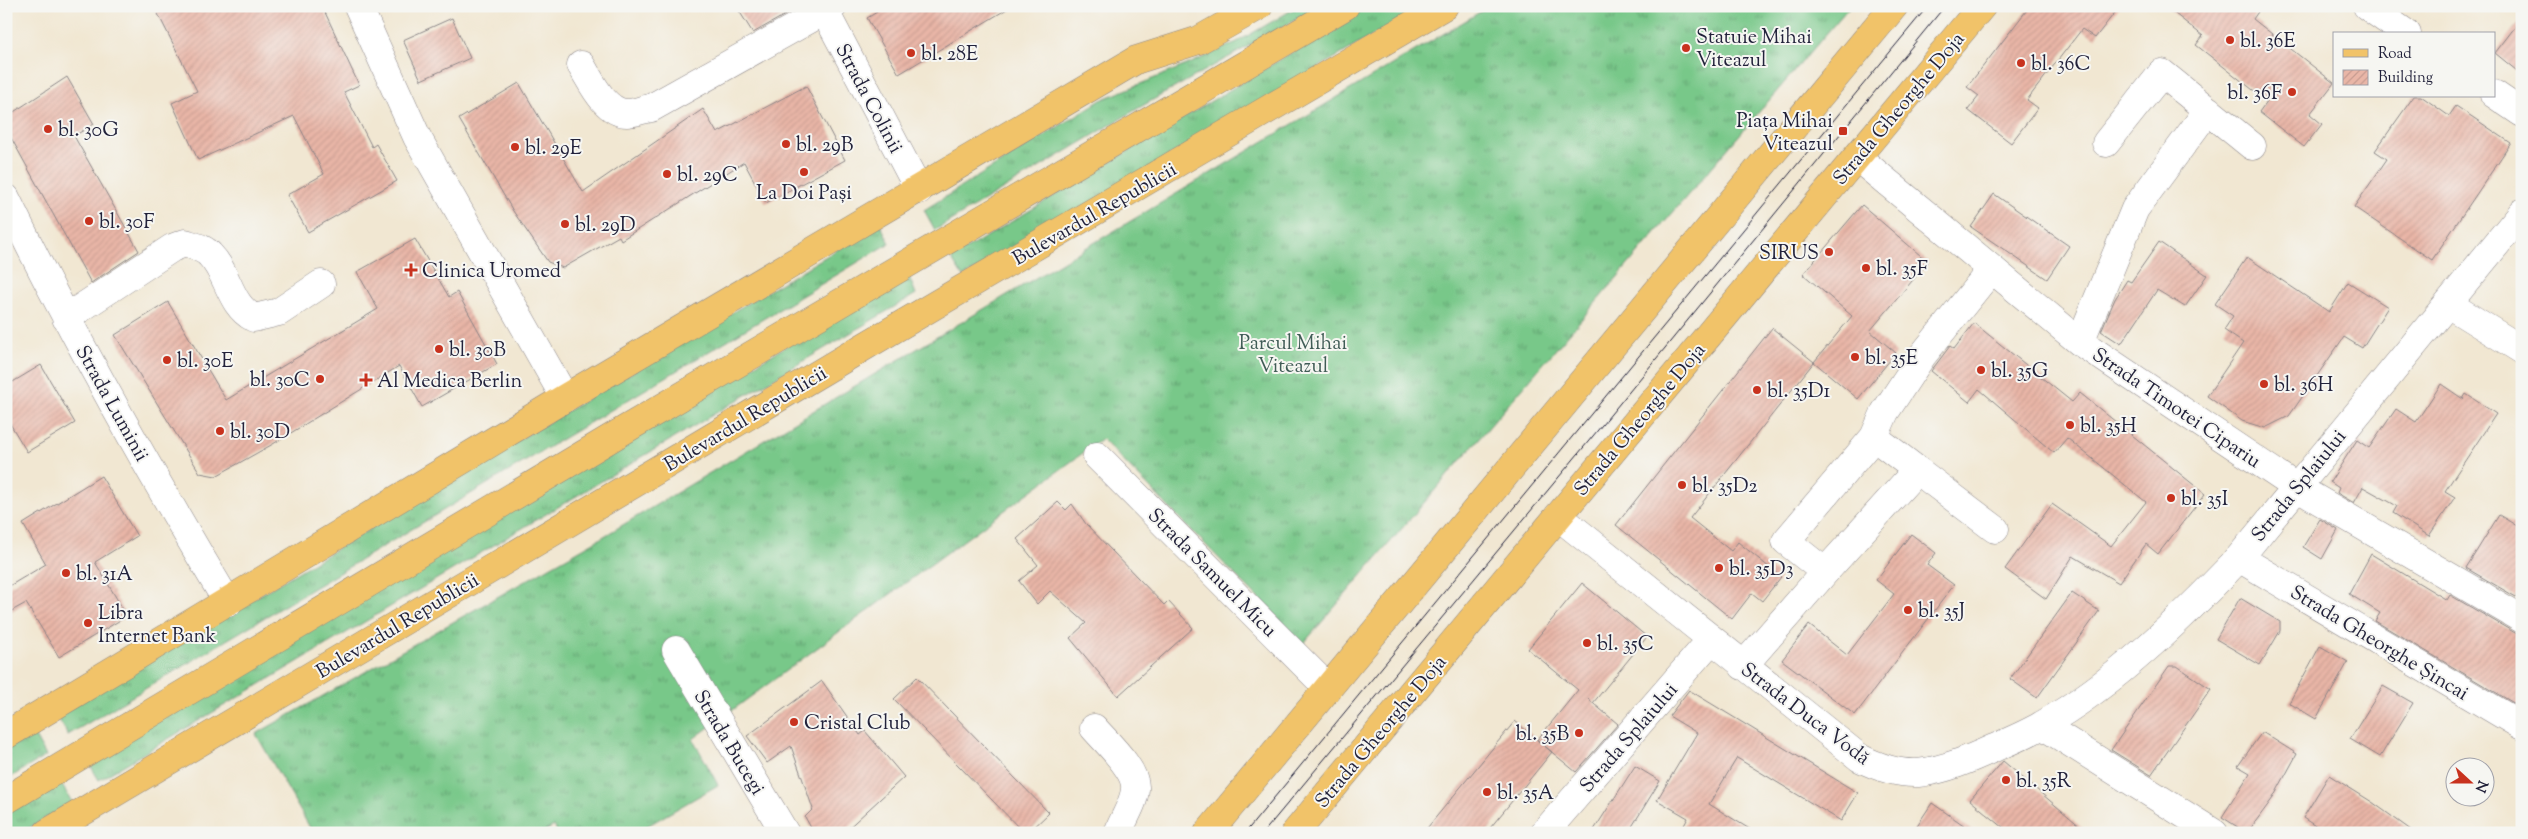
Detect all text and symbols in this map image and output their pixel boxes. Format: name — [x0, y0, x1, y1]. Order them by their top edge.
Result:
place label: Statuie Mihai Viteazul — [1696, 24, 1812, 76]
street label: Strada Gheorghe Doja — [1827, 27, 1973, 192]
place label: bl. 36E — [2240, 28, 2296, 57]
legend — [2333, 32, 2496, 98]
marker: bl. 36E — [2224, 34, 2236, 46]
street label: Strada Colinii — [827, 39, 909, 160]
place label: bl. 28E — [921, 41, 978, 70]
marker: Statuie Mihai Viteazul — [1680, 42, 1692, 54]
text: Road — [2378, 44, 2412, 65]
marker: bl. 28E — [905, 47, 917, 59]
place label: bl. 36C — [2031, 51, 2091, 80]
marker: bl. 36C — [2015, 57, 2027, 69]
text: Building — [2378, 68, 2433, 89]
place label: bl. 36F — [2227, 80, 2282, 109]
marker: bl. 36F — [2286, 86, 2298, 98]
place label: Piața Mihai Viteazul — [1736, 108, 1833, 160]
place label: bl. 30G — [58, 117, 119, 146]
marker: bl. 30G — [42, 123, 54, 135]
marker: Piața Mihai Viteazul — [1837, 125, 1849, 137]
place label: bl. 29B — [796, 132, 854, 161]
place label: bl. 29E — [525, 135, 582, 164]
marker: bl. 29B — [780, 138, 792, 150]
marker: bl. 29E — [509, 141, 521, 153]
street label: Bulevardul Republicii — [1008, 156, 1183, 274]
place label: bl. 29C — [677, 162, 738, 191]
marker: La Doi Pași — [798, 166, 810, 178]
marker: bl. 29C — [661, 168, 673, 180]
place label: La Doi Pași — [756, 180, 852, 209]
place label: bl. 30F — [99, 209, 154, 238]
place label: bl. 29D — [575, 212, 636, 241]
marker: bl. 30F — [83, 215, 95, 227]
marker: bl. 29D — [559, 218, 571, 230]
place label: SIRUS — [1759, 240, 1819, 269]
marker: SIRUS — [1823, 246, 1835, 258]
place label: bl. 35F — [1876, 256, 1928, 285]
place label: Clinica Uromed — [422, 258, 561, 287]
marker: bl. 35F — [1860, 262, 1872, 274]
marker: Clinica Uromed — [404, 263, 418, 277]
park label: Parcul Mihai Viteazul — [1239, 330, 1348, 382]
place label: bl. 30B — [449, 337, 506, 366]
street label: Strada Gheorghe Doja — [1568, 338, 1714, 503]
street label: Strada Luminii — [67, 341, 155, 468]
street label: Strada Timotei Cipariu — [2085, 342, 2266, 477]
marker: bl. 30B — [433, 343, 445, 355]
place label: bl. 35E — [1865, 345, 1918, 374]
place label: bl. 30E — [177, 348, 233, 377]
marker: bl. 35E — [1849, 351, 1861, 363]
marker: bl. 30E — [161, 354, 173, 366]
place label: bl. 35G — [1991, 358, 2048, 387]
street label: Bulevardul Republicii — [659, 360, 834, 480]
marker: bl. 35G — [1975, 364, 1987, 376]
place label: bl. 30C — [250, 367, 310, 396]
place label: Al Medica Berlin — [377, 368, 522, 397]
place label: bl. 36H — [2274, 372, 2334, 401]
marker: bl. 30C — [314, 373, 326, 385]
marker: Al Medica Berlin — [359, 373, 373, 387]
place label: bl. 35D1 — [1767, 378, 1830, 407]
marker: bl. 36H — [2258, 378, 2270, 390]
marker: bl. 35D1 — [1751, 384, 1763, 396]
place label: bl. 35H — [2080, 413, 2137, 442]
place label: bl. 30D — [230, 419, 290, 448]
marker: bl. 35H — [2064, 419, 2076, 431]
street label: Strada Splaiului — [2245, 424, 2355, 549]
marker: bl. 30D — [214, 425, 226, 437]
place label: bl. 35D2 — [1692, 473, 1758, 502]
marker: bl. 35D2 — [1676, 479, 1688, 491]
place label: bl. 35I — [2181, 486, 2229, 515]
marker: bl. 35I — [2165, 492, 2177, 504]
street label: Strada Samuel Micu — [1140, 503, 1283, 645]
place label: bl. 35D3 — [1729, 556, 1794, 585]
place label: bl. 31A — [76, 561, 133, 590]
marker: bl. 35D3 — [1713, 562, 1725, 574]
marker: bl. 31A — [60, 567, 72, 579]
street label: Bulevardul Republicii — [311, 567, 486, 687]
street label: Strada Gheorghe Șincai — [2284, 579, 2474, 709]
place label: bl. 35J — [1918, 598, 1965, 627]
place label: Libra Internet Bank — [98, 600, 216, 652]
marker: bl. 35J — [1902, 604, 1914, 616]
marker: Libra Internet Bank — [82, 617, 94, 629]
place label: bl. 35C — [1597, 631, 1654, 660]
marker: bl. 35C — [1581, 637, 1593, 649]
street label: Strada Gheorghe Doja — [1309, 650, 1455, 815]
street label: Strada Duca Vodă — [1734, 657, 1875, 773]
street label: Strada Splaiului — [1574, 677, 1686, 800]
street label: Strada Bucegi — [685, 685, 771, 802]
place label: Cristal Club — [804, 710, 911, 739]
marker: Cristal Club — [788, 716, 800, 728]
place label: bl. 35B — [1516, 721, 1569, 750]
marker: bl. 35B — [1573, 727, 1585, 739]
north arrow — [2446, 756, 2496, 806]
place label: bl. 35R — [2016, 768, 2072, 797]
marker: bl. 35R — [2000, 774, 2012, 786]
text: N — [2469, 777, 2492, 795]
place label: bl. 35A — [1497, 780, 1554, 809]
marker: bl. 35A — [1481, 786, 1493, 798]

